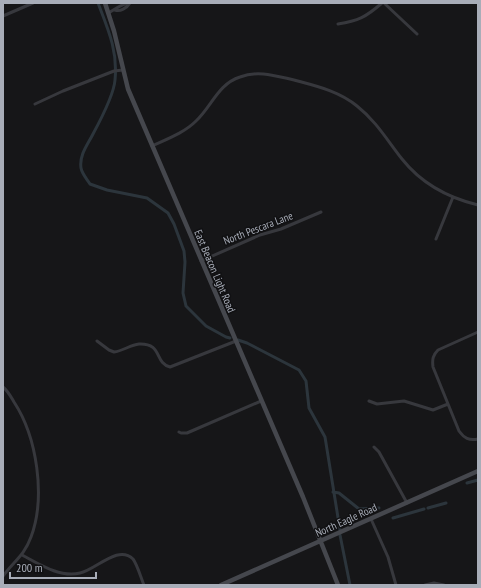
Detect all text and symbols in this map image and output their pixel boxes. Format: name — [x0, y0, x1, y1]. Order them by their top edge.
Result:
street label: North Pescara Lane — [221, 208, 295, 248]
street label: East Beacon Light Road — [191, 227, 239, 315]
street label: North Eagle Road — [313, 500, 379, 540]
scale bar — [10, 554, 96, 580]
text: 200 m — [16, 560, 43, 575]

